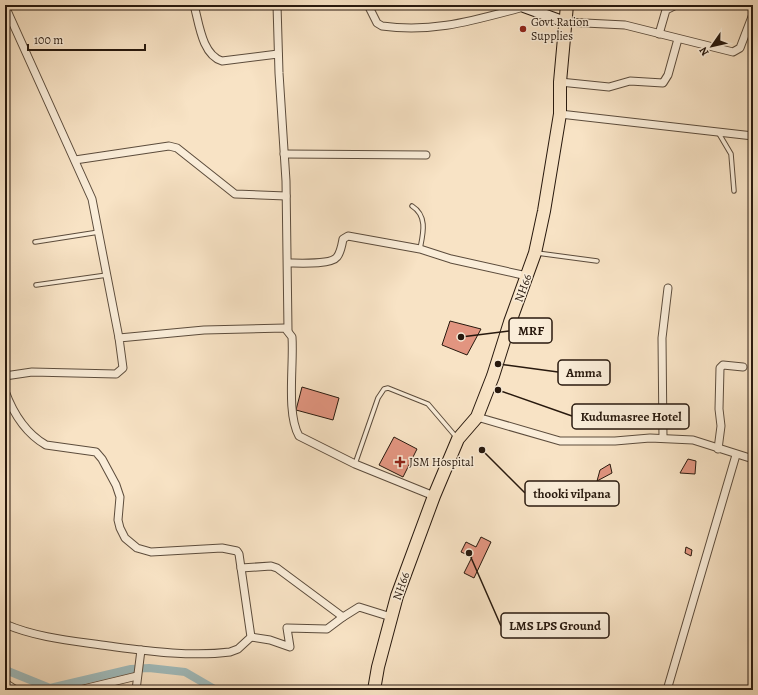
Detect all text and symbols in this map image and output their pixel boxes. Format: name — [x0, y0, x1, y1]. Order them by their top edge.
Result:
place label: Govt Ration Supplies — [531, 14, 589, 44]
marker: Govt Ration Supplies — [518, 24, 528, 34]
scale bar — [28, 26, 145, 52]
north arrow — [692, 26, 732, 66]
text: 100 m — [34, 32, 63, 48]
text: N — [696, 44, 713, 59]
street label: NH66 — [511, 271, 536, 304]
callout: MRF — [509, 318, 552, 343]
text: MRF — [518, 322, 544, 339]
callout: Amma — [558, 360, 610, 385]
text: Amma — [565, 364, 603, 381]
callout: Kudumasree Hotel — [572, 404, 689, 429]
text: Kudumasree Hotel — [580, 408, 682, 425]
place label: JSM Hospital — [409, 454, 474, 470]
marker: JSM Hospital — [394, 456, 406, 468]
callout: thooki vilpana — [525, 481, 619, 506]
text: thooki vilpana — [533, 485, 612, 502]
street label: NH66 — [389, 569, 413, 602]
callout: LMS LPS Ground — [501, 613, 609, 638]
text: LMS LPS Ground — [509, 617, 601, 634]

